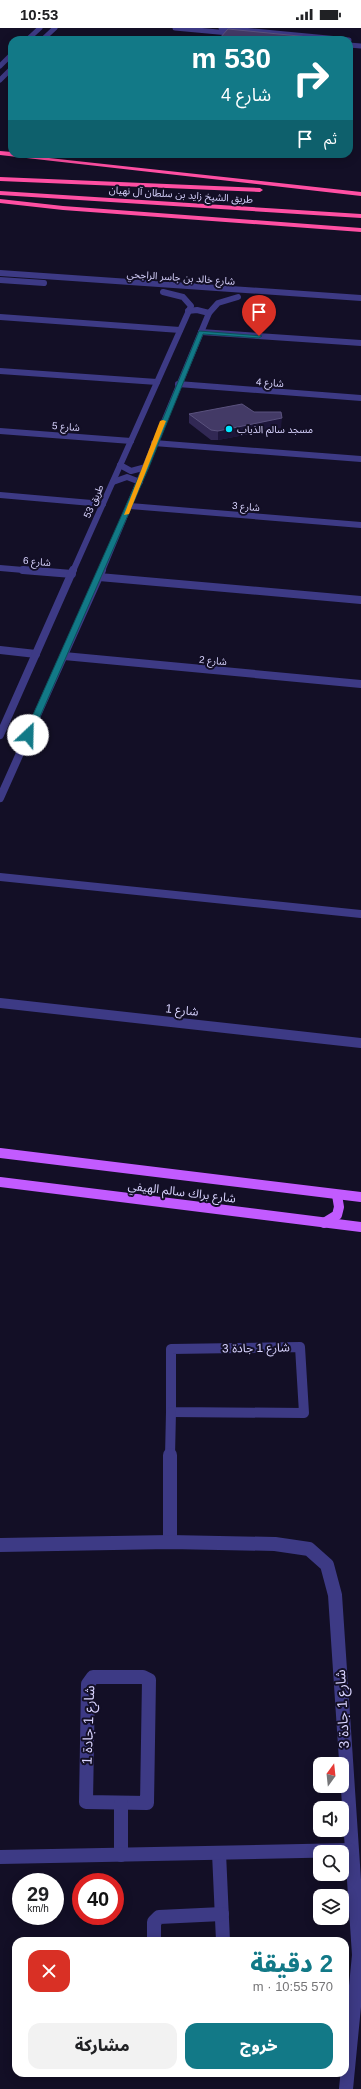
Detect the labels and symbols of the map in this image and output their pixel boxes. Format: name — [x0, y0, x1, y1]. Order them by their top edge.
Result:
street label: طريق الشيخ زايد بن سلطان آل نهيان — [109, 184, 254, 207]
street label: شارع خالد بن جاسر الراجحي — [126, 268, 236, 289]
pin — [242, 295, 276, 336]
street label: شارع 4 — [256, 376, 284, 391]
street label: شارع 5 — [52, 420, 80, 435]
marker: مسجد سالم الذياب — [224, 424, 234, 434]
place label: مسجد سالم الذياب — [237, 424, 313, 437]
street label: طريق 53 — [81, 483, 107, 520]
street label: شارع 3 — [231, 500, 260, 515]
street label: شارع 6 — [22, 555, 51, 570]
street label: شارع 2 — [198, 654, 227, 669]
position arrow — [7, 714, 49, 756]
street label: شارع 1 — [164, 1001, 199, 1021]
street label: شارع براك سالم الهيفي — [127, 1178, 237, 1208]
street label: شارع 1 جادة 3 — [222, 1340, 290, 1358]
street label: شارع 1 جادة 3 — [332, 1669, 355, 1749]
street label: شارع 1 جادة 1 — [79, 1685, 100, 1765]
north arrow — [313, 1757, 349, 1793]
speed limit sign: 40 — [72, 1873, 124, 1925]

